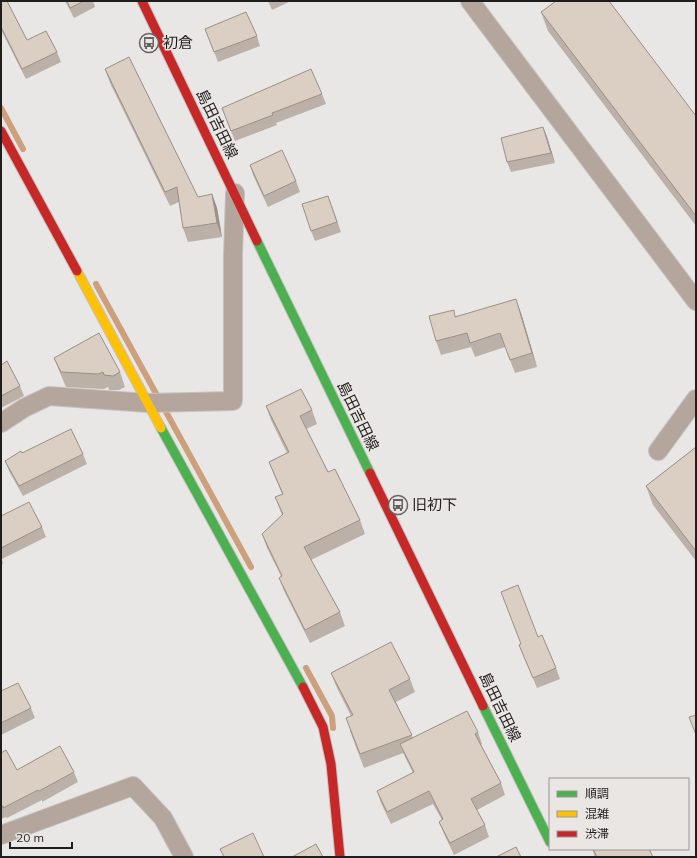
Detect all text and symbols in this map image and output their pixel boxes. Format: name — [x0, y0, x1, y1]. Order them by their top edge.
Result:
bus stop icon: 初倉 — [138, 32, 160, 54]
place label: 初倉 — [163, 33, 193, 52]
street label: 島田吉田線 — [192, 86, 242, 162]
street label: 島田吉田線 — [333, 378, 383, 454]
bus stop icon: 旧初下 — [387, 494, 409, 516]
place label: 旧初下 — [412, 495, 457, 514]
street label: 島田吉田線 — [475, 669, 525, 745]
legend — [549, 778, 689, 850]
text: 順調 — [585, 786, 609, 801]
text: 混雑 — [585, 806, 609, 821]
scale bar — [10, 824, 72, 850]
text: 渋滞 — [585, 826, 609, 841]
text: 20 m — [16, 830, 44, 845]

